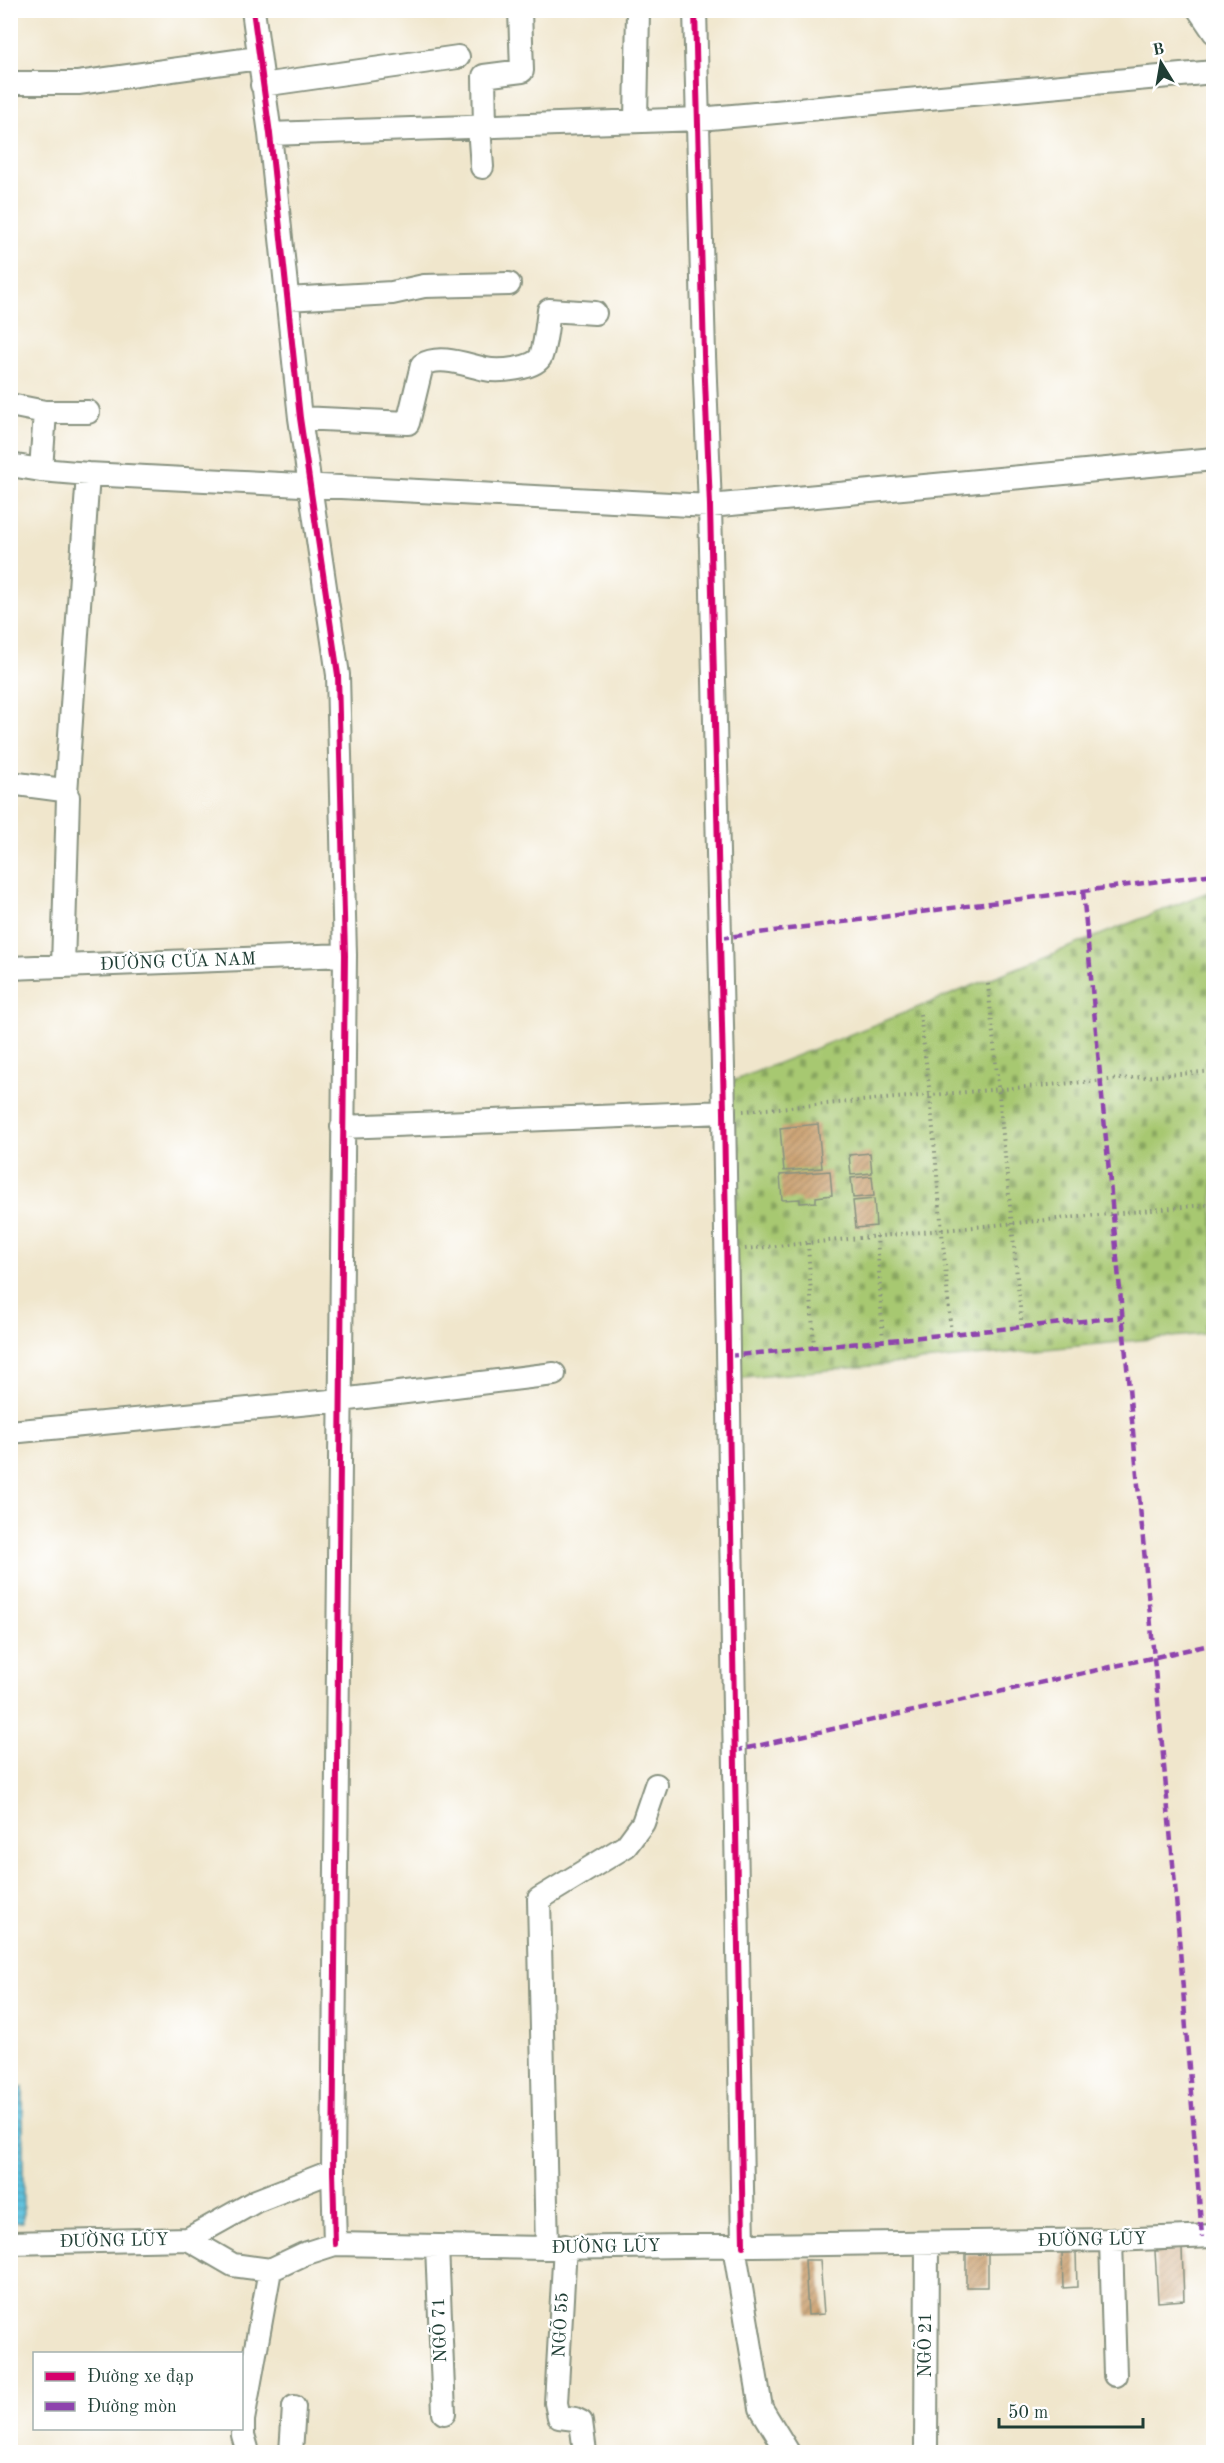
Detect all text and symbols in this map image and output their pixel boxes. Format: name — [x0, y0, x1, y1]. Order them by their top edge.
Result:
north arrow — [1131, 33, 1191, 93]
text: B — [1151, 41, 1166, 59]
street label: ĐƯỜNG CỬA NAM — [99, 945, 256, 974]
street label: ĐƯỜNG LŨY — [1037, 2225, 1147, 2250]
street label: ĐƯỜNG LŨY — [59, 2226, 169, 2251]
street label: ĐƯỜNG LŨY — [551, 2232, 661, 2257]
street label: NGÕ 55 — [545, 2292, 572, 2358]
street label: NGÕ 71 — [425, 2297, 450, 2363]
street label: NGÕ 21 — [912, 2312, 935, 2378]
legend — [33, 2352, 243, 2430]
text: Đường xe đạp — [87, 2368, 194, 2386]
scale bar — [999, 2391, 1143, 2429]
text: Đường mòn — [87, 2398, 177, 2416]
text: 50 m — [1008, 2404, 1048, 2422]

